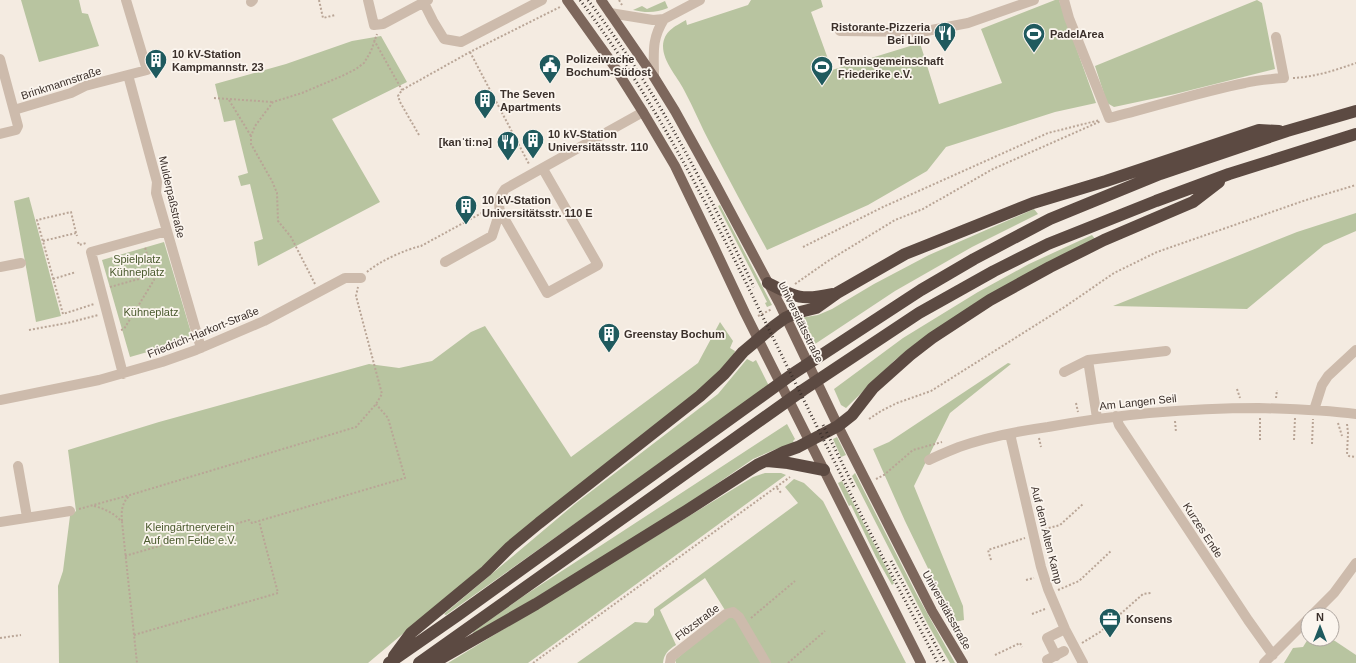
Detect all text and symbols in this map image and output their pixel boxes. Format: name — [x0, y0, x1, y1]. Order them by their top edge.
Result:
restaurant icon: Ristorante-Pizzeria Bei Lillo — [932, 20, 958, 53]
place label: Ristorante-Pizzeria Bei Lillo — [831, 21, 931, 46]
sports icon: PadelArea — [1021, 21, 1047, 54]
place label: PadelArea — [1050, 28, 1105, 40]
building icon: 10 kV-Station Kampmannstr. 23 — [143, 47, 169, 80]
place label: 10 kV-Station Kampmannstr. 23 — [172, 48, 264, 73]
public building icon: Polizeiwache Bochum-Südost — [537, 52, 563, 85]
place label: Polizeiwache Bochum-Südost — [566, 53, 651, 78]
sports icon: Tennisgemeinschaft Friederike e.V. — [809, 54, 835, 87]
place label: Tennisgemeinschaft Friederike e.V. — [838, 55, 944, 80]
street label: Brinkmannstraße — [19, 64, 103, 102]
building icon: The Seven Apartments — [472, 87, 498, 120]
place label: The Seven Apartments — [500, 88, 561, 113]
building icon: 10 kV-Station Universitätsstr. 110 — [520, 127, 546, 160]
place label: 10 kV-Station Universitätsstr. 110 — [548, 128, 648, 153]
restaurant icon: [kanˈtiːnə] — [495, 129, 521, 162]
place label: [kanˈtiːnə] — [439, 136, 492, 148]
street label: Mulderpaßstraße — [157, 155, 187, 239]
building icon: 10 kV-Station Universitätsstr. 110 E — [453, 193, 479, 226]
place label: 10 kV-Station Universitätsstr. 110 E — [482, 194, 593, 219]
park label: Spielplatz Kühneplatz — [109, 253, 165, 278]
street label: Universitätsstraße — [776, 280, 826, 364]
street label: Friedrich-Harkort-Straße — [145, 304, 261, 360]
park label: Kühneplatz — [123, 306, 179, 318]
building icon: Greenstay Bochum — [596, 321, 622, 354]
place label: Greenstay Bochum — [624, 328, 725, 340]
street label: Am Langen Seil — [1099, 392, 1177, 412]
street label: Auf dem Alten Kamp — [1029, 485, 1065, 585]
street label: Kurzes Ende — [1181, 500, 1225, 560]
park label: Kleingärtnerverein Auf dem Felde e.V. — [143, 521, 237, 546]
street label: Universitätsstraße — [920, 568, 974, 652]
street label: Flözstraße — [673, 602, 721, 642]
office icon: Konsens — [1097, 606, 1123, 639]
north arrow — [1300, 607, 1340, 647]
text: N — [1316, 611, 1324, 623]
place label: Konsens — [1126, 613, 1172, 625]

